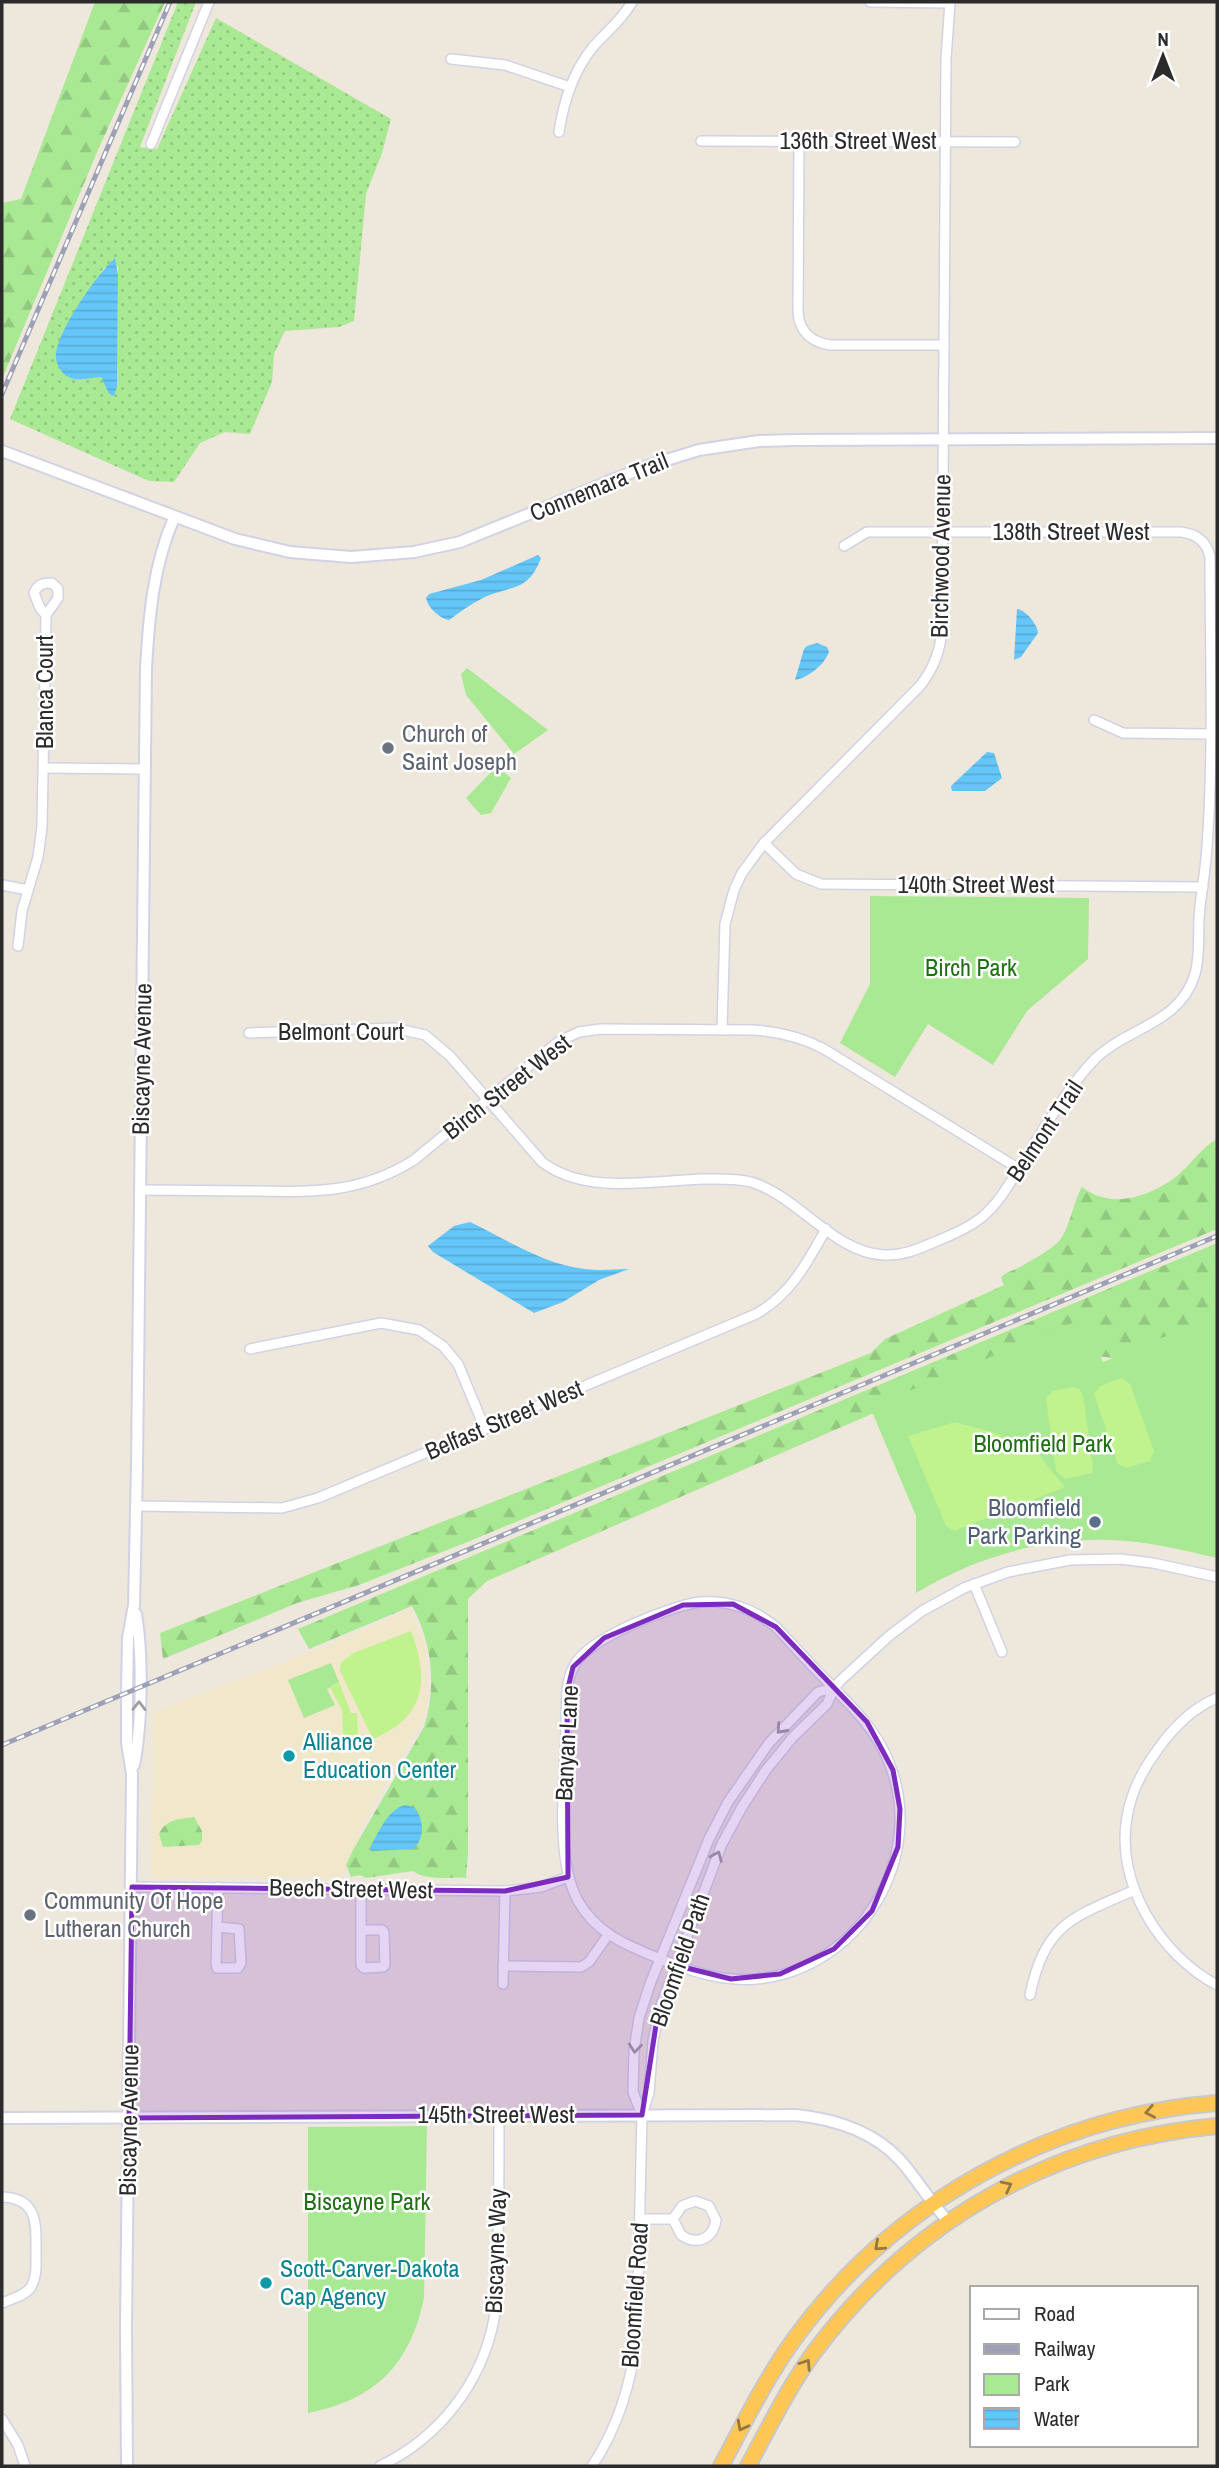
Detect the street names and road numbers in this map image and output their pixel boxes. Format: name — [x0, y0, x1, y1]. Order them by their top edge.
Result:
street label: 136th Street West — [779, 124, 937, 156]
street label: Connemara Trail — [525, 444, 673, 528]
street label: Birchwood Avenue — [923, 474, 957, 638]
street label: 138th Street West — [992, 515, 1150, 547]
street label: Blanca Court — [28, 635, 60, 749]
street label: 140th Street West — [897, 868, 1055, 900]
street label: Biscayne Avenue — [124, 983, 158, 1135]
street label: Belmont Court — [278, 1015, 404, 1047]
street label: Birch Street West — [436, 1026, 577, 1146]
street label: Belmont Trail — [998, 1073, 1090, 1187]
street label: Belfast Street West — [420, 1371, 588, 1467]
street label: Banyan Lane — [547, 1684, 585, 1802]
street label: Beech Street West — [269, 1871, 434, 1905]
street label: Bloomfield Path — [641, 1889, 717, 2031]
street label: Biscayne Avenue — [111, 2044, 145, 2196]
street label: 145th Street West — [417, 2098, 575, 2130]
street label: Biscayne Way — [477, 2188, 513, 2314]
street label: Bloomfield Road — [613, 2221, 655, 2369]

